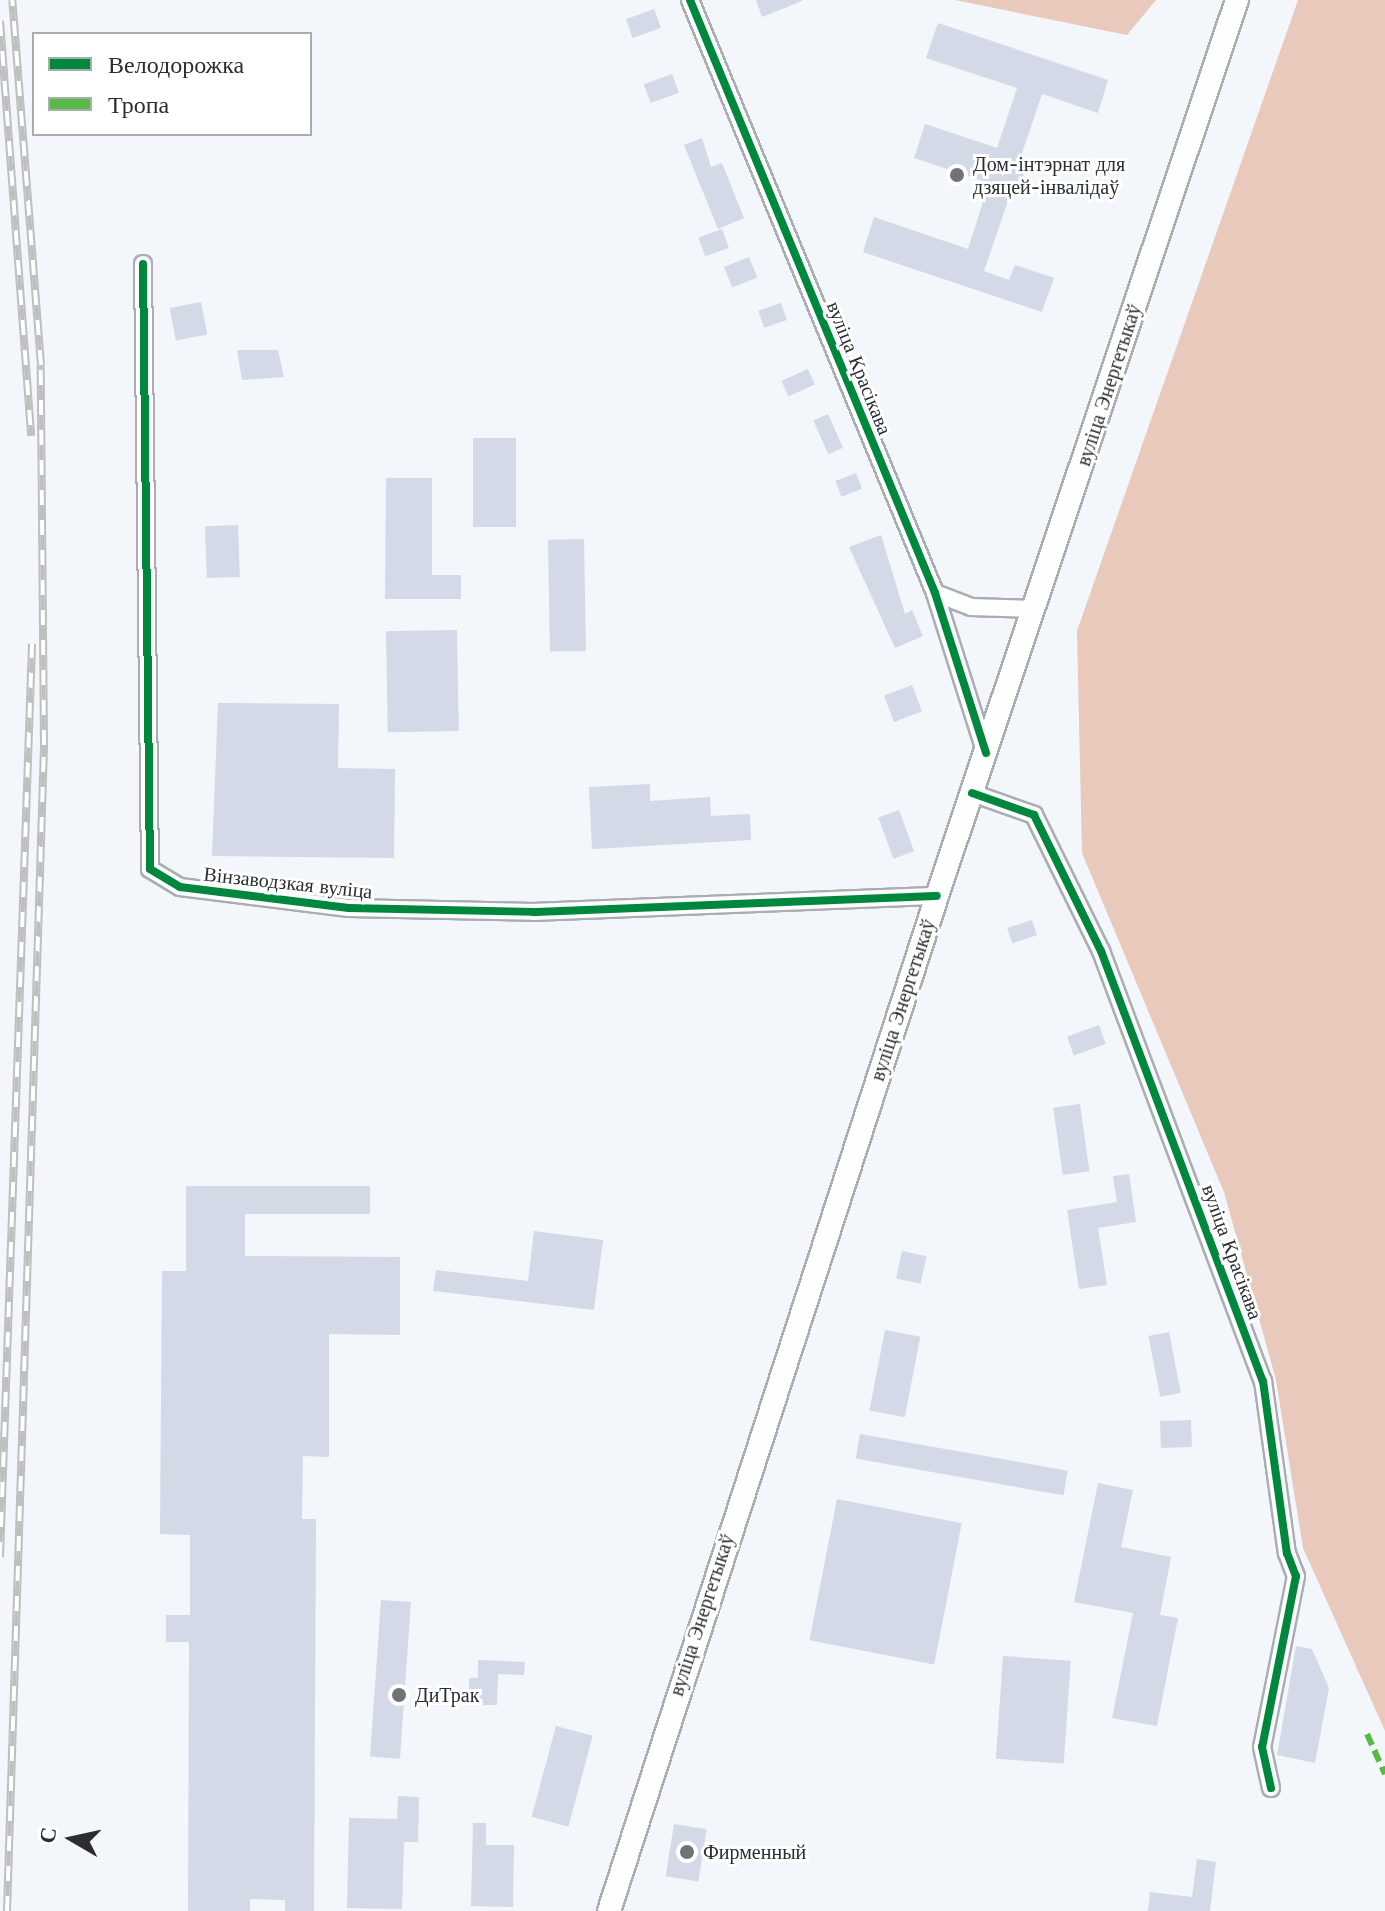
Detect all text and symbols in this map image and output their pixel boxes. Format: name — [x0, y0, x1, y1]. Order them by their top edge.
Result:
legend — [32, 32, 312, 136]
text: Велодорожка — [108, 50, 244, 79]
text: Тропа — [108, 90, 169, 119]
place label: Дом-інтэрнат для дзяцей-інвалідаў — [973, 152, 1125, 199]
marker: Дом-інтэрнат для дзяцей-інвалідаў — [948, 166, 966, 184]
street label: вуліца Красікава — [821, 298, 897, 438]
street label: вуліца Энергетыкаў — [1072, 301, 1146, 469]
street label: Вінзаводзкая вуліца — [202, 862, 374, 904]
street label: вуліца Энергетыкаў — [866, 916, 940, 1084]
street label: вуліца Красікава — [1196, 1181, 1268, 1323]
street label: вуліца Энергетыкаў — [665, 1531, 739, 1699]
place label: ДиТрак — [415, 1683, 479, 1707]
marker: ДиТрак — [390, 1686, 408, 1704]
north arrow — [32, 1799, 112, 1879]
text: С — [33, 1825, 62, 1845]
place label: Фирменный — [703, 1840, 806, 1864]
marker: Фирменный — [678, 1843, 696, 1861]

